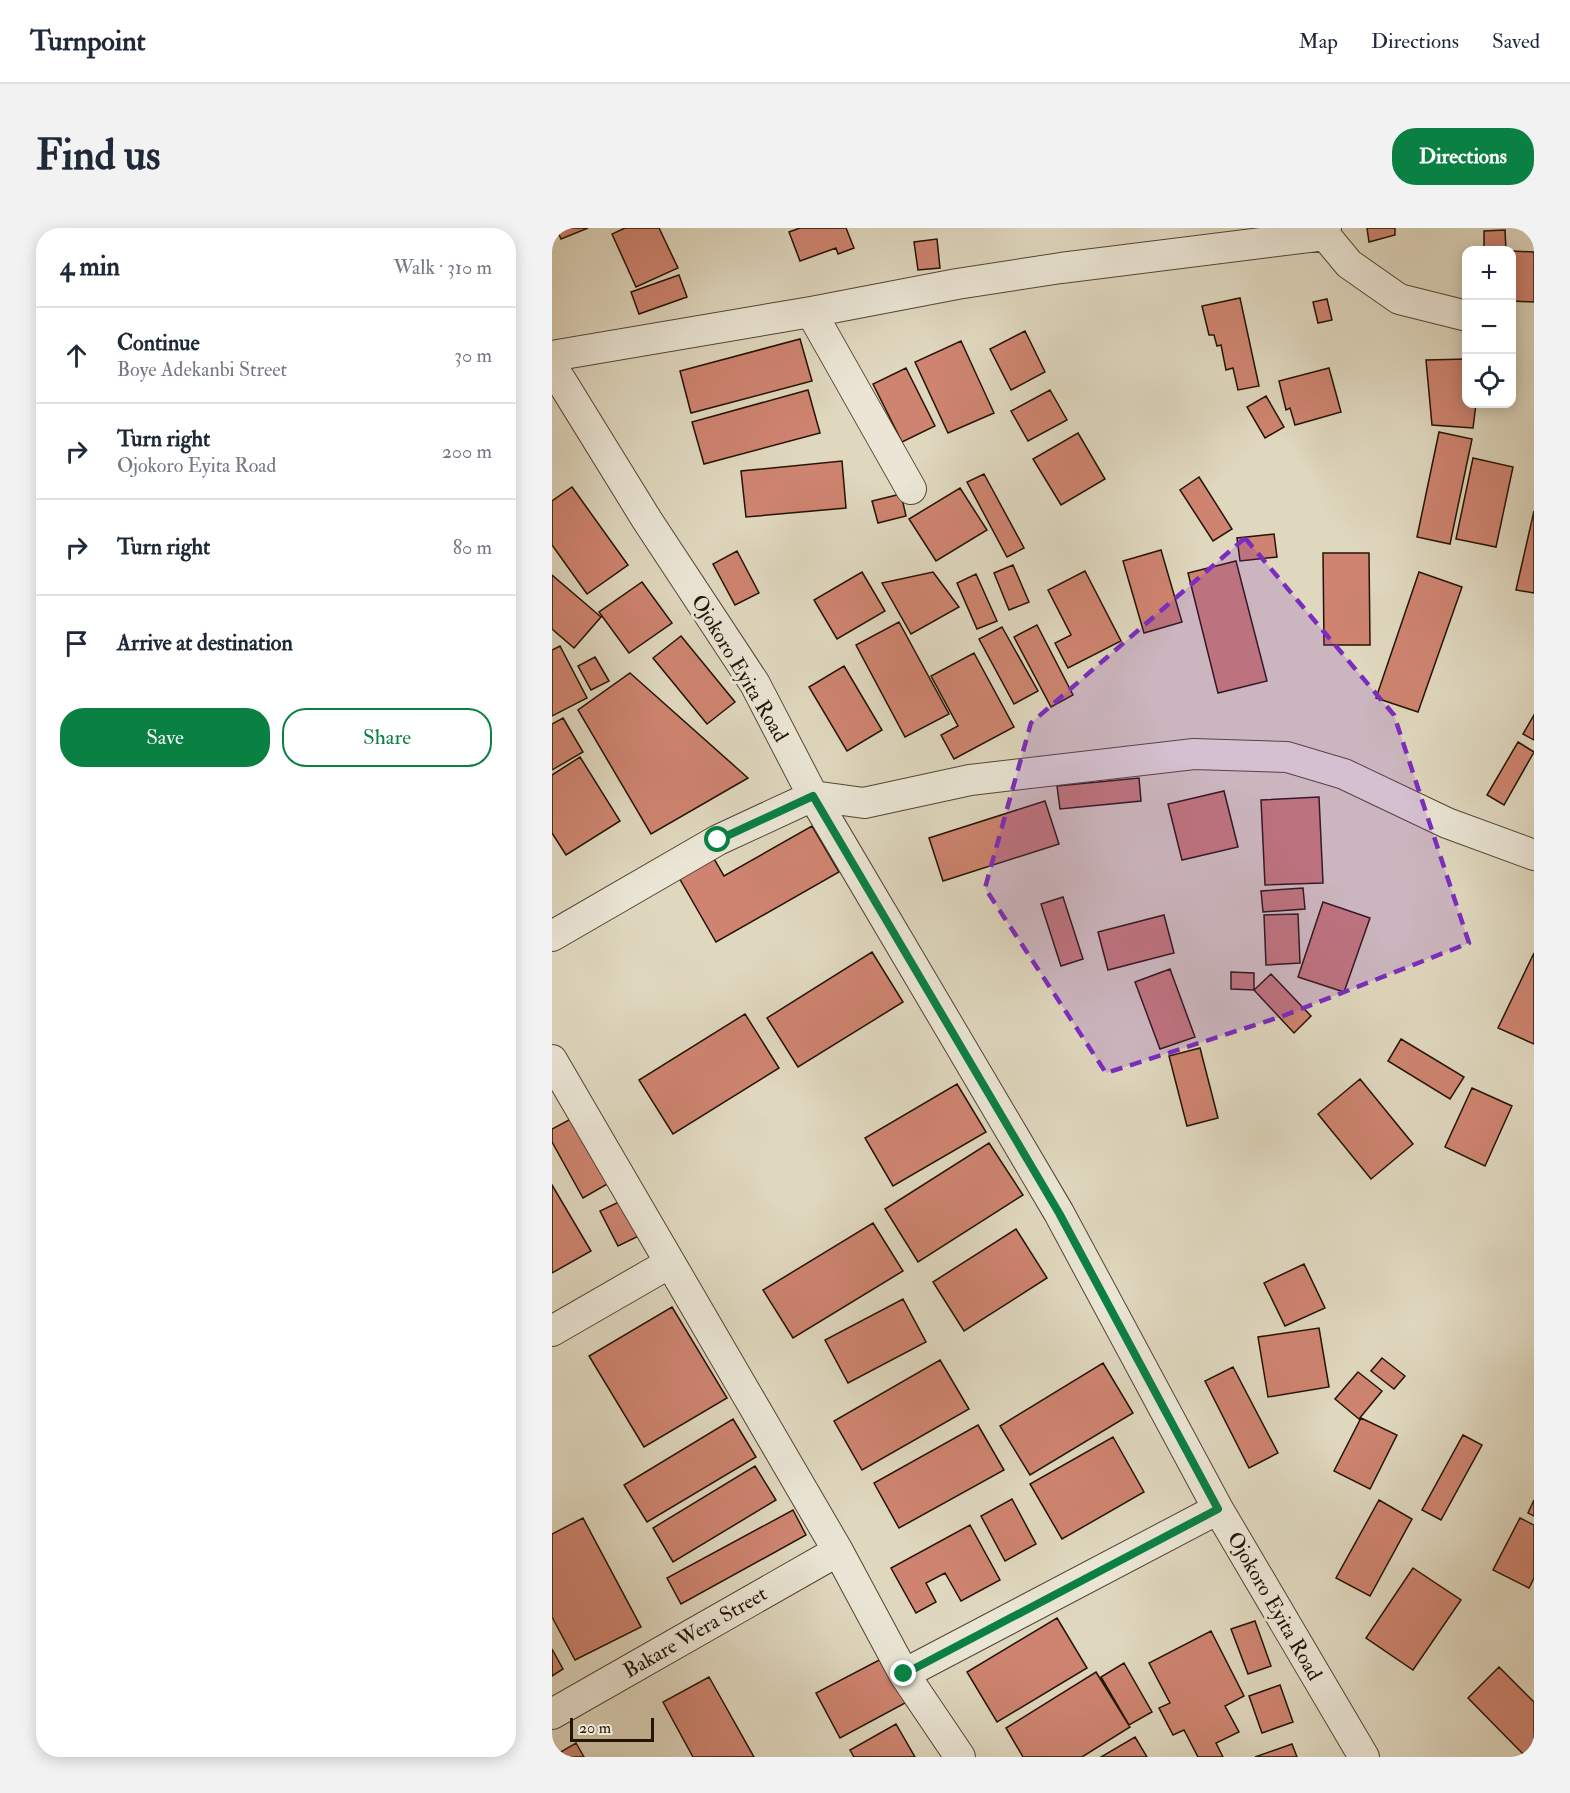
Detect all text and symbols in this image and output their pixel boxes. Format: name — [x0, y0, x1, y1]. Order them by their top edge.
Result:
text: Turnpoint — [30, 24, 146, 59]
text: Map — [1298, 28, 1338, 55]
text: Directions — [1371, 28, 1459, 55]
text: Saved — [1492, 28, 1540, 55]
button: Directions — [1392, 128, 1534, 185]
text: Find us — [36, 130, 160, 182]
map controls — [1462, 246, 1516, 408]
button: + — [1462, 246, 1516, 300]
text: 4 min — [60, 251, 120, 283]
text: Walk · 310 m — [393, 255, 492, 280]
button: − — [1462, 300, 1516, 354]
text: Continue — [117, 329, 200, 357]
icon: ahead — [60, 339, 93, 372]
text: 30 m — [454, 343, 492, 368]
button: locate — [1462, 354, 1516, 408]
text: Boye Adekanbi Street — [117, 357, 287, 382]
text: Turn right — [117, 425, 210, 453]
icon: right — [60, 435, 93, 468]
text: 200 m — [442, 439, 492, 464]
text: Ojokoro Eyita Road — [117, 453, 276, 478]
icon: right — [60, 531, 93, 564]
text: Turn right — [117, 533, 210, 561]
text: 80 m — [453, 535, 492, 560]
street label: Ojokoro Eyita Road — [685, 590, 795, 747]
icon: arrive — [60, 627, 93, 660]
text: Arrive at destination — [117, 629, 293, 657]
button: Save — [60, 708, 270, 767]
button: Share — [282, 708, 492, 767]
route start — [704, 826, 730, 852]
street label: Ojokoro Eyita Road — [1221, 1527, 1328, 1686]
street label: Bakare Wera Street — [619, 1580, 772, 1685]
route end — [890, 1660, 916, 1686]
scale bar — [570, 1715, 654, 1742]
text: 20 m — [579, 1718, 611, 1738]

